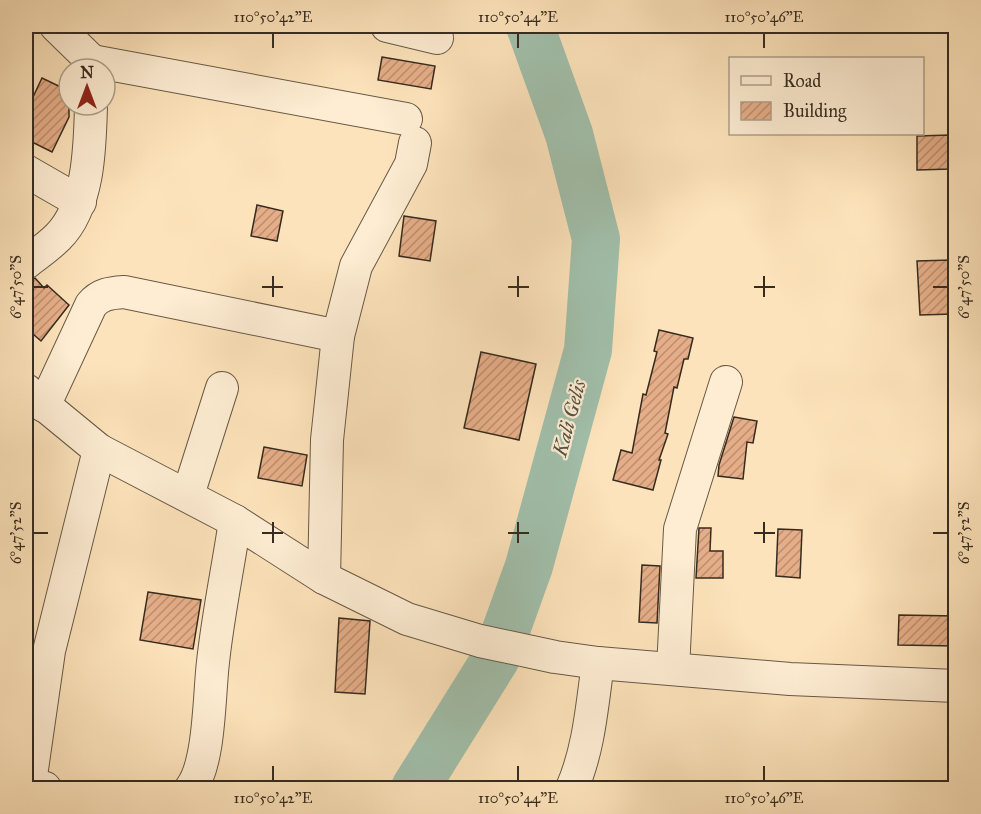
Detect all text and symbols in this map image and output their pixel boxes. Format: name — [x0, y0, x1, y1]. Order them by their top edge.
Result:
text: 110°50'42"E — [234, 8, 313, 26]
text: 110°50'44"E — [478, 8, 558, 26]
text: 110°50'46"E — [724, 8, 804, 26]
north arrow — [57, 57, 117, 117]
legend — [729, 57, 924, 135]
text: N — [80, 63, 94, 82]
text: Road — [783, 70, 821, 92]
text: Building — [783, 100, 847, 123]
text: 6°47'50"S — [7, 255, 25, 319]
text: 6°47'50"S — [955, 255, 973, 319]
water label: Kali Gelis — [547, 376, 591, 460]
text: 6°47'52"S — [7, 502, 25, 564]
text: 6°47'52"S — [955, 502, 973, 564]
text: 110°50'42"E — [234, 789, 313, 807]
text: 110°50'44"E — [478, 789, 558, 807]
text: 110°50'46"E — [724, 789, 804, 807]

